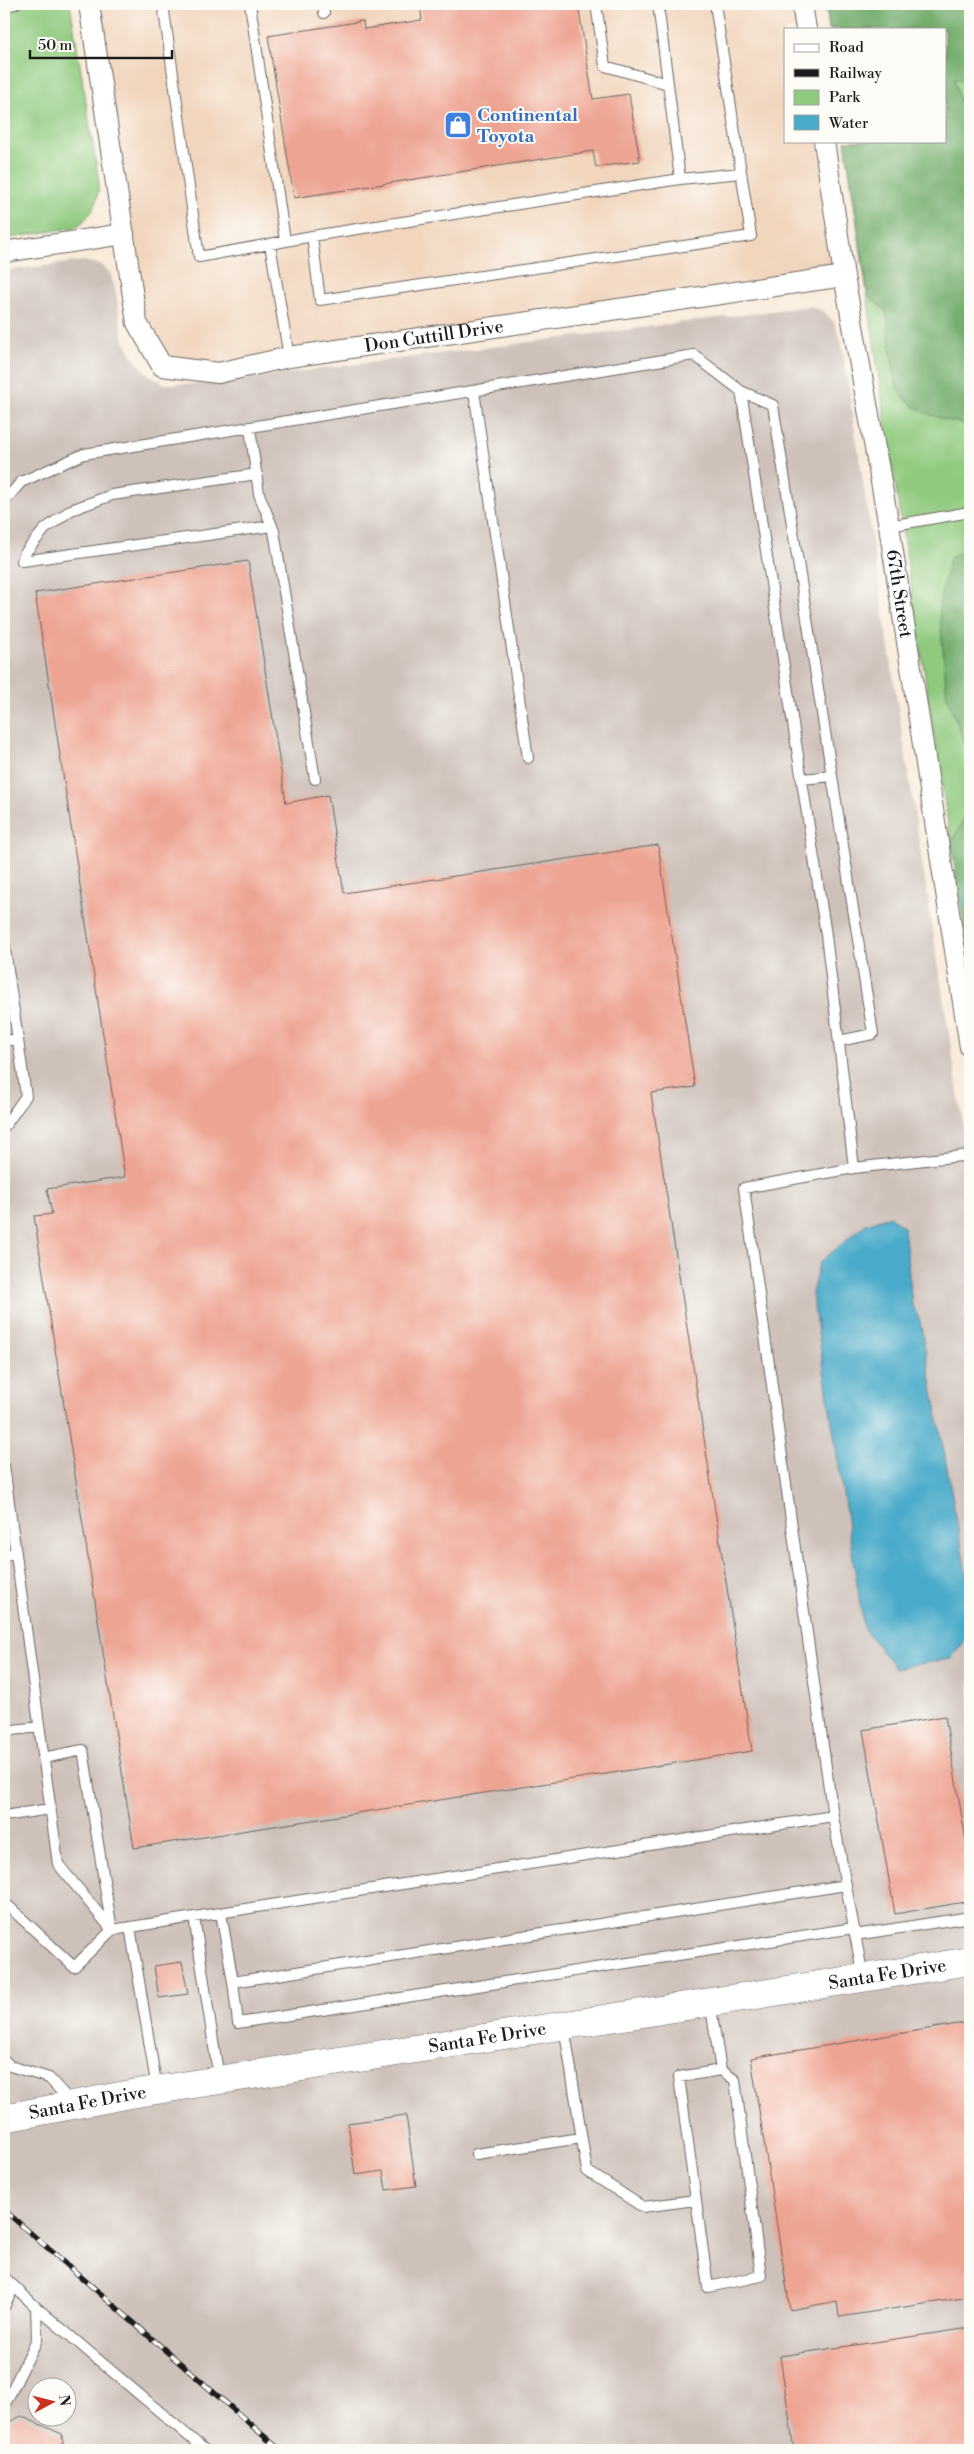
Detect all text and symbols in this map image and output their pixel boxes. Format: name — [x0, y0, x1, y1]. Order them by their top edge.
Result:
scale bar — [30, 28, 172, 60]
legend — [784, 28, 946, 142]
text: 50 m — [38, 36, 72, 55]
text: Road — [829, 38, 864, 57]
text: Railway — [829, 64, 883, 83]
text: Park — [829, 88, 861, 107]
place label: Continental Toyota — [477, 104, 578, 148]
shop icon: Continental Toyota — [443, 110, 473, 140]
text: Water — [828, 114, 869, 133]
street label: Don Cuttill Drive — [363, 315, 505, 358]
street label: 67th Street — [881, 548, 917, 640]
street label: Santa Fe Drive — [827, 1954, 948, 1995]
street label: Santa Fe Drive — [427, 2017, 548, 2059]
street label: Santa Fe Drive — [27, 2081, 148, 2125]
north arrow — [28, 2376, 78, 2426]
text: N — [54, 2394, 74, 2407]

